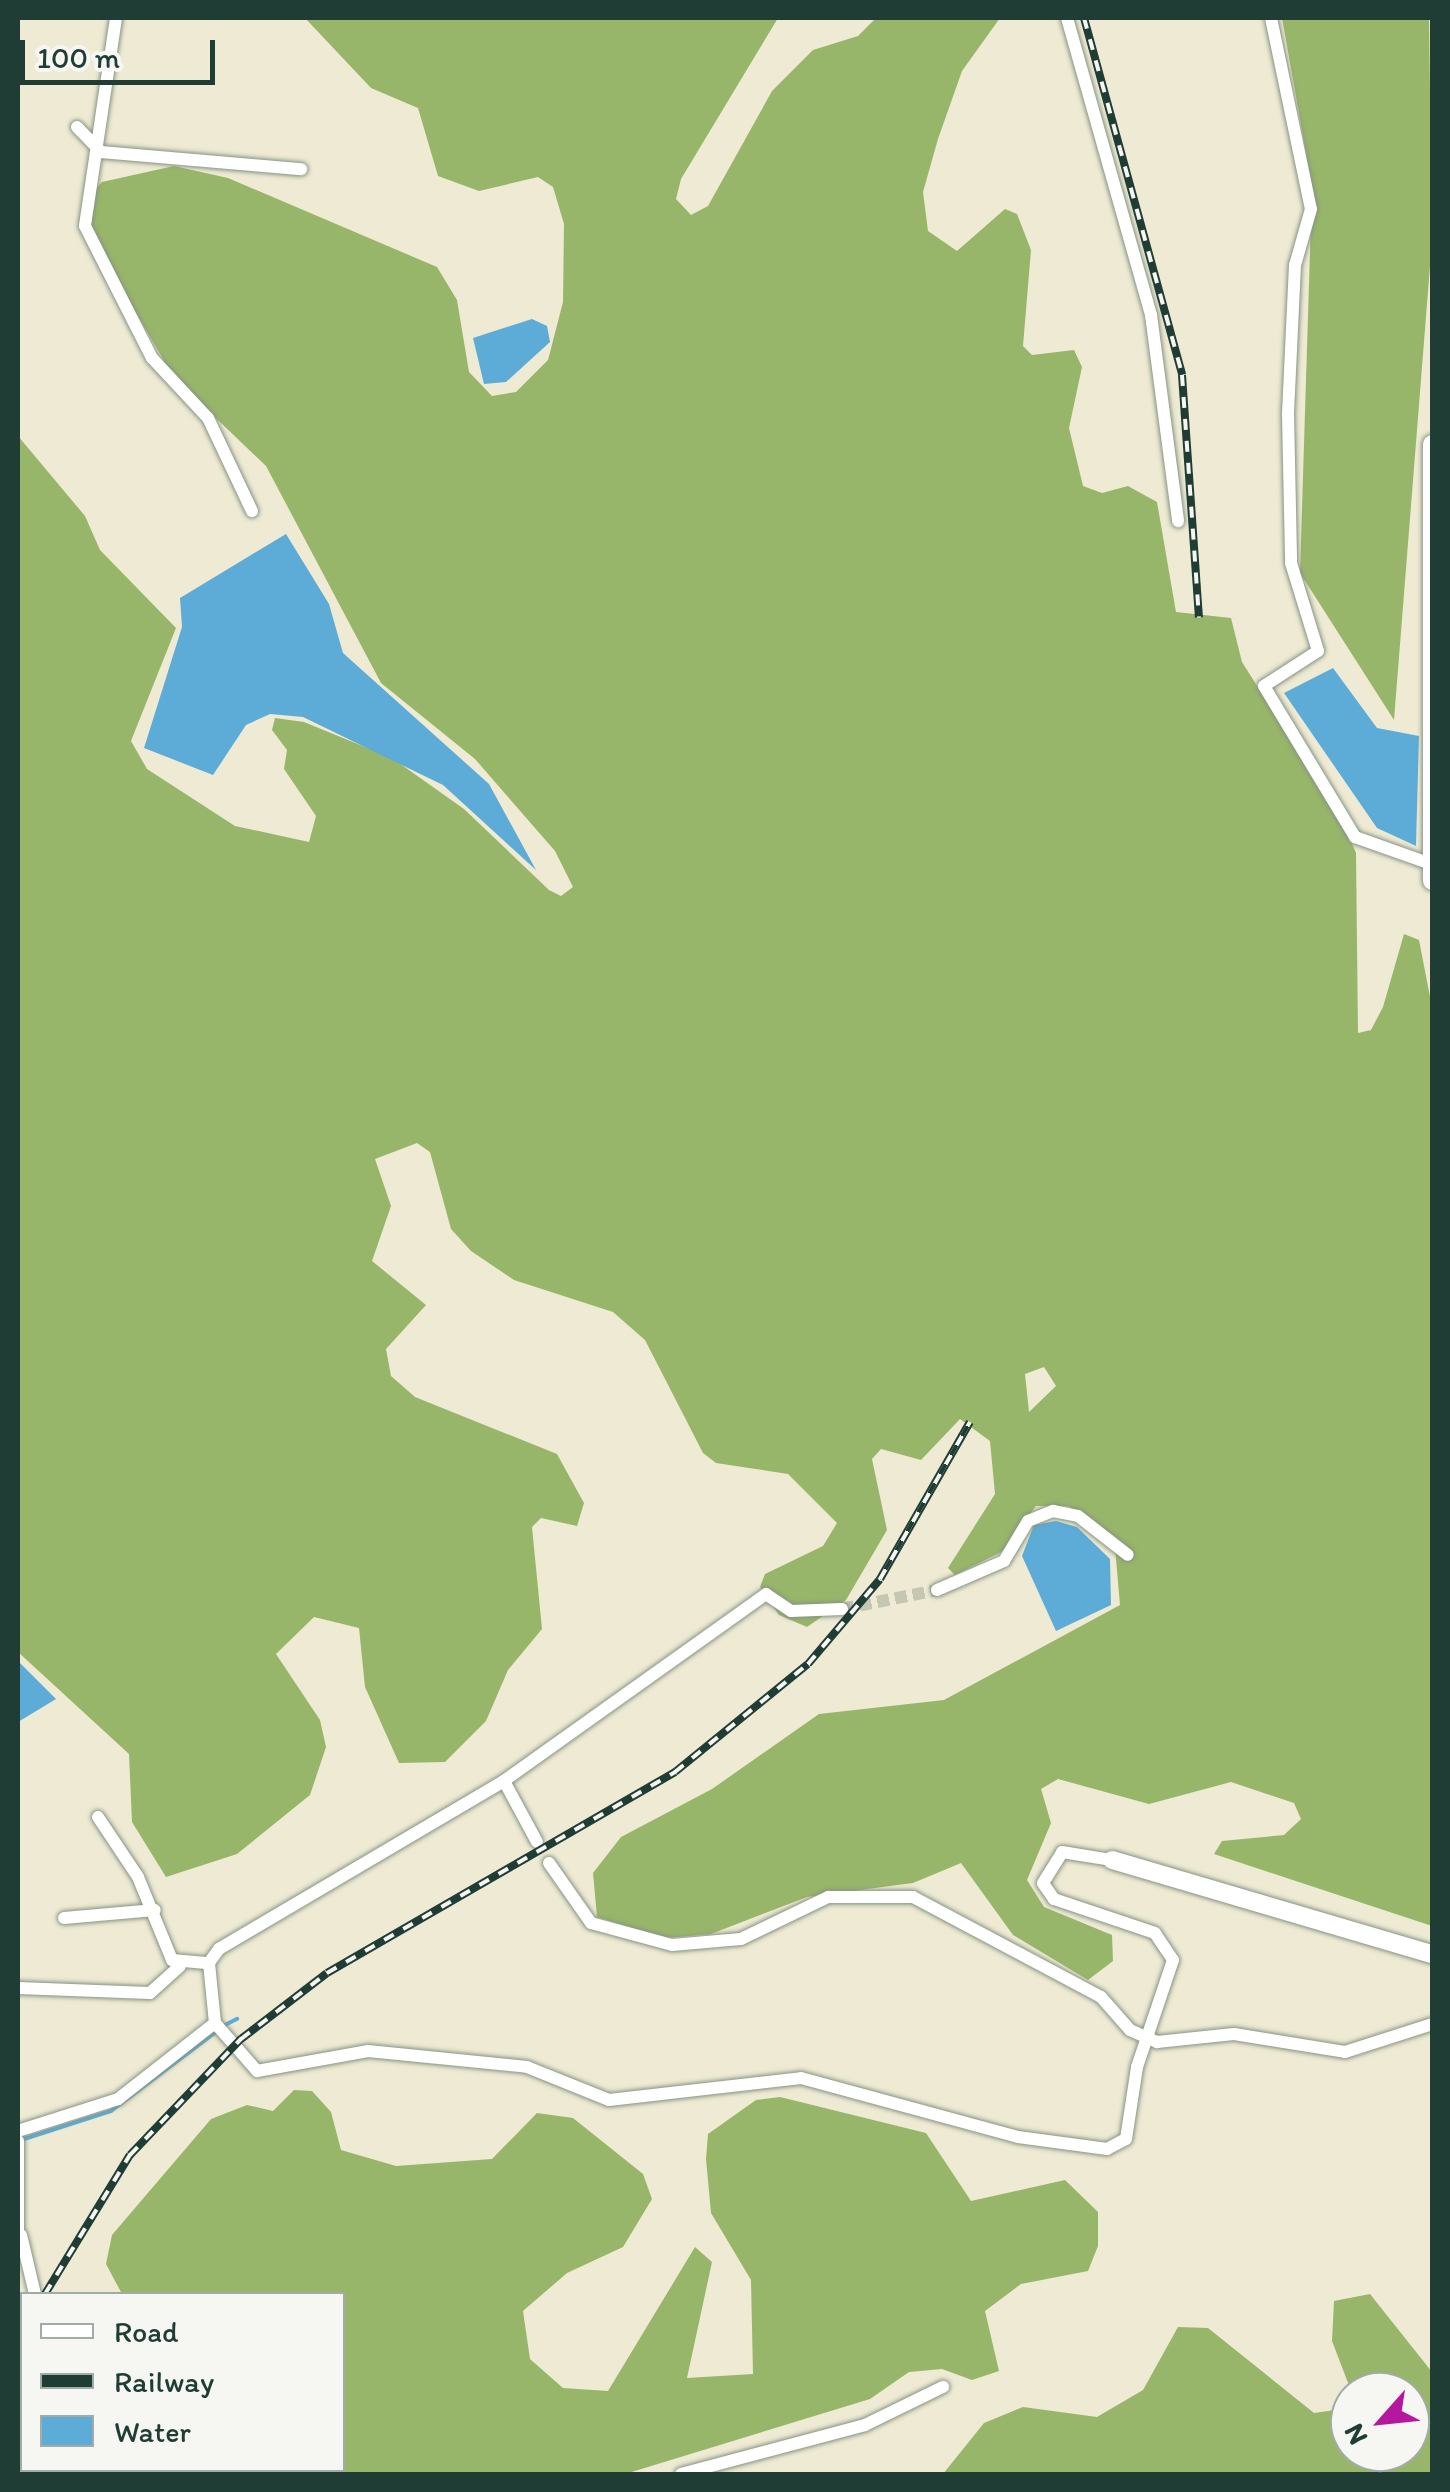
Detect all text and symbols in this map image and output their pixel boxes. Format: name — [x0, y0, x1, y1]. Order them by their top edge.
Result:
scale bar — [25, 20, 220, 82]
text: 100 m — [37, 39, 120, 76]
legend — [20, 2292, 345, 2472]
text: Road — [114, 2313, 179, 2350]
text: Railway — [114, 2363, 214, 2400]
north arrow — [1330, 2372, 1430, 2472]
text: Water — [114, 2413, 191, 2450]
text: N — [1336, 2419, 1374, 2451]

